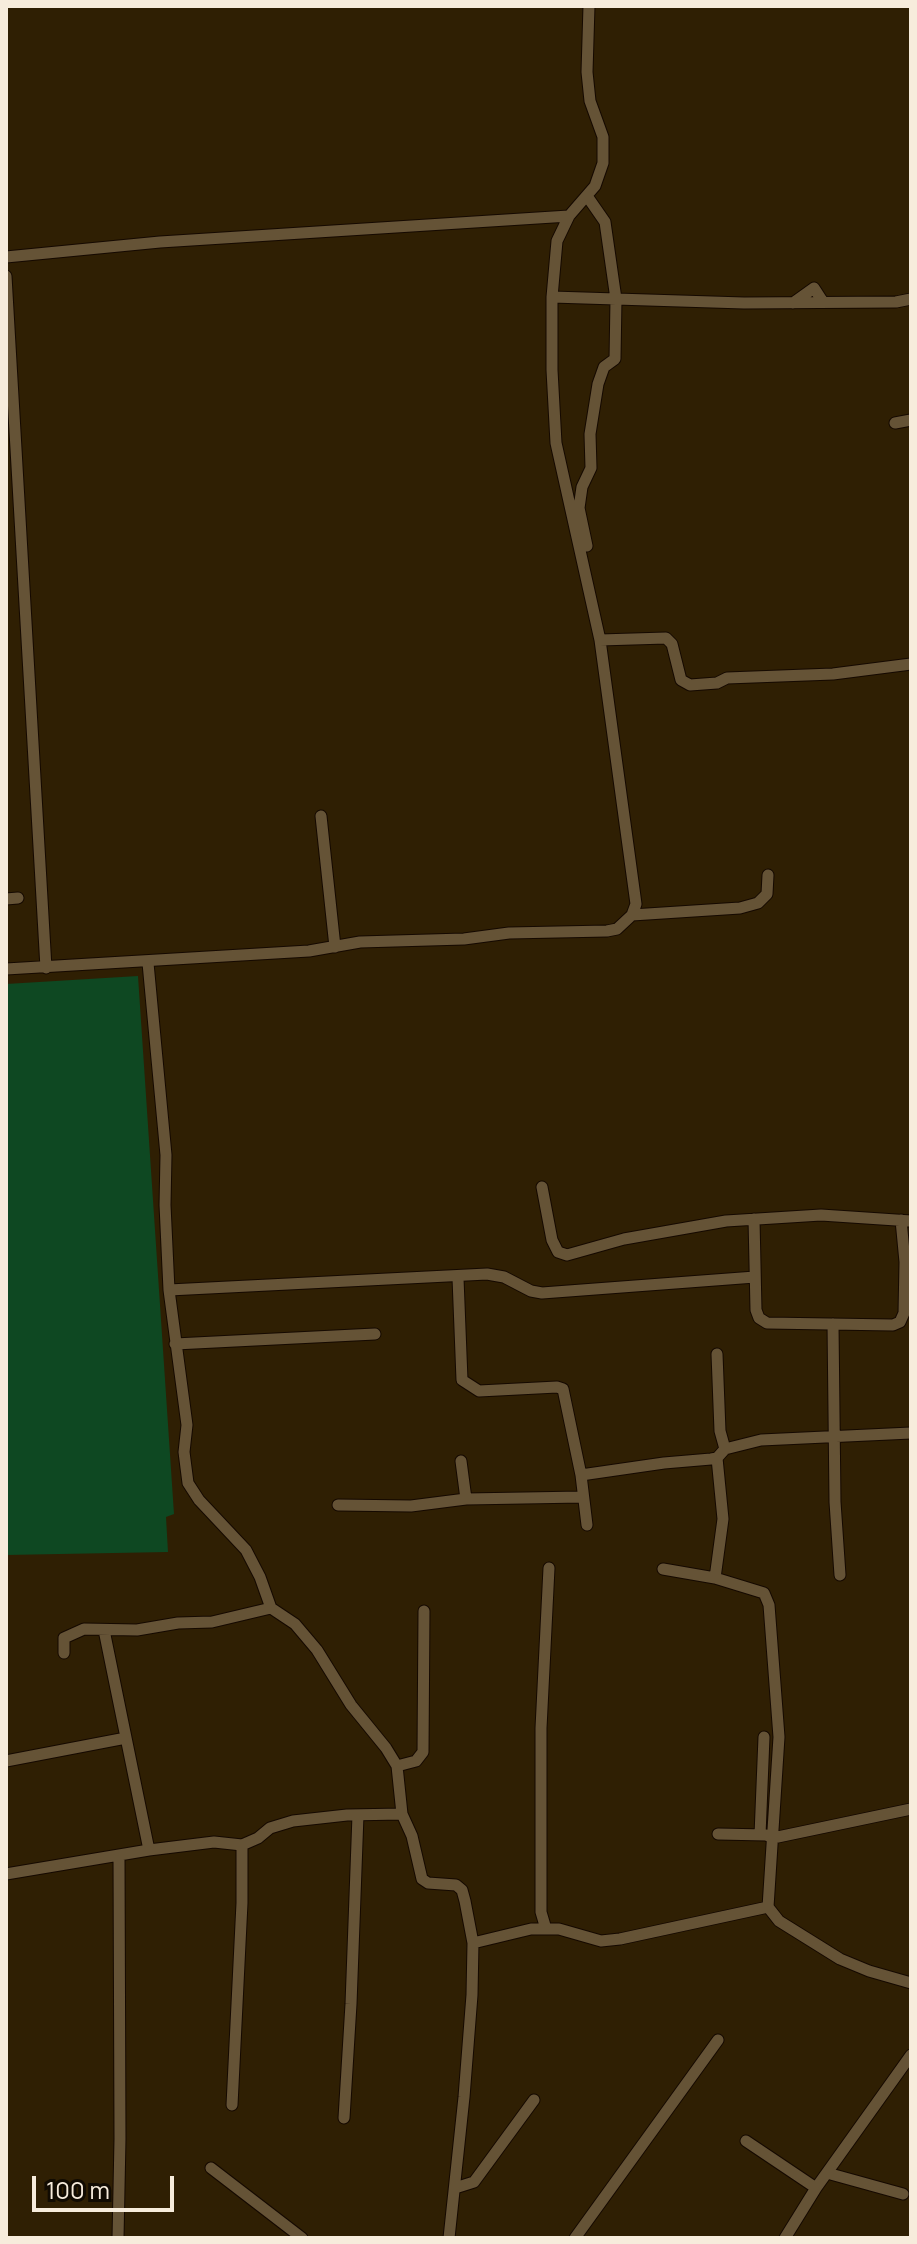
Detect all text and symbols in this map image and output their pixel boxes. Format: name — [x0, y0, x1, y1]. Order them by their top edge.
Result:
scale bar — [36, 2160, 178, 2210]
text: 100 m — [46, 2173, 110, 2206]

